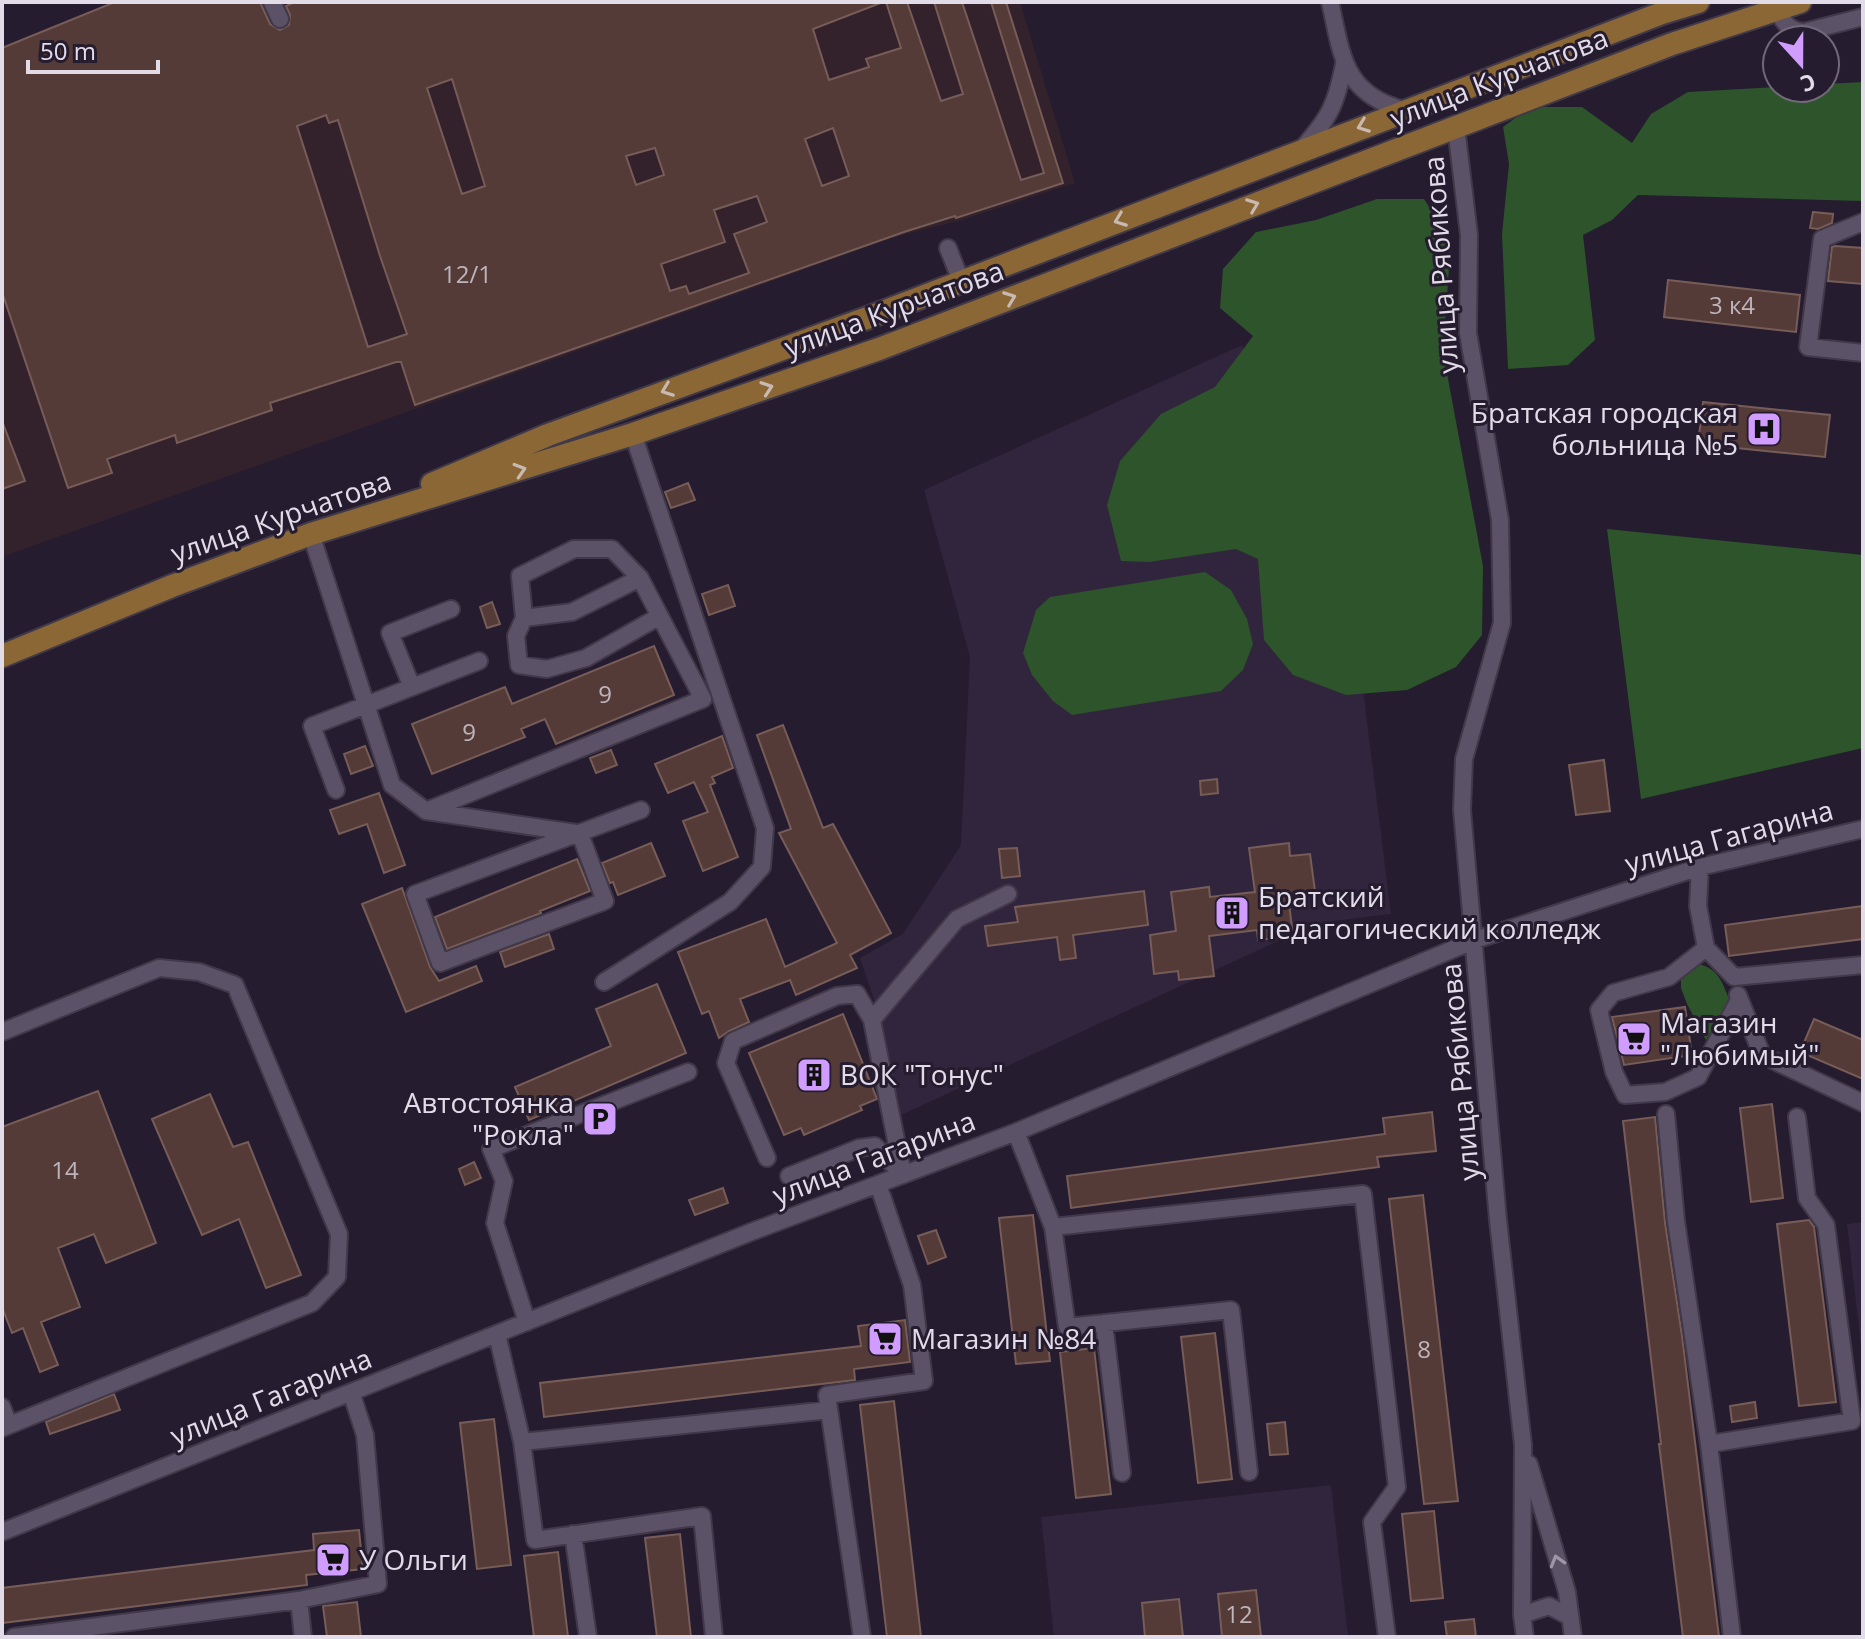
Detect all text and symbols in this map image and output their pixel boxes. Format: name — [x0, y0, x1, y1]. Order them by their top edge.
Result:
street label: улица Курчатова — [1384, 18, 1613, 136]
scale bar — [28, 24, 158, 74]
north arrow — [1761, 24, 1841, 104]
text: 50 m — [40, 34, 96, 67]
text: С — [1797, 67, 1820, 100]
one-way arrow — [1357, 116, 1371, 133]
street label: улица Рябикова — [1413, 155, 1467, 375]
one-way arrow — [1245, 198, 1259, 215]
one-way arrow — [1114, 210, 1128, 227]
street label: улица Курчатова — [779, 251, 1009, 365]
house number: 12/1 — [442, 257, 492, 290]
house number: 3 к4 — [1709, 288, 1755, 321]
one-way arrow — [1003, 291, 1017, 308]
one-way arrow — [661, 380, 675, 397]
one-way arrow — [759, 382, 773, 398]
place label: Братская городская больница №5 — [1471, 393, 1738, 463]
hospital icon: Братская городская больница №5 — [1745, 410, 1783, 448]
street label: улица Курчатова — [165, 461, 396, 572]
one-way arrow — [512, 463, 526, 479]
house number: 9 — [598, 677, 612, 710]
house number: 9 — [462, 715, 476, 748]
street label: улица Гагарина — [1620, 790, 1837, 882]
place label: Братский педагогический колледж — [1258, 877, 1601, 947]
building icon: Братский педагогический колледж — [1213, 894, 1251, 932]
street label: улица Рябикова — [1431, 962, 1487, 1182]
place label: Магазин "Любимый" — [1660, 1003, 1820, 1073]
supermarket icon: Магазин "Любимый" — [1615, 1020, 1653, 1058]
place label: ВОК "Тонус" — [840, 1055, 1004, 1093]
building icon: ВОК "Тонус" — [795, 1056, 833, 1094]
place label: Автостоянка "Рокла" — [404, 1083, 574, 1153]
parking icon: Автостоянка "Рокла" — [581, 1100, 619, 1138]
street label: улица Гагарина — [767, 1101, 980, 1213]
house number: 14 — [51, 1153, 79, 1186]
place label: Магазин №84 — [911, 1319, 1096, 1357]
supermarket icon: Магазин №84 — [866, 1320, 904, 1358]
house number: 8 — [1417, 1332, 1431, 1365]
street label: улица Гагарина — [164, 1338, 377, 1454]
place label: У Ольги — [359, 1540, 468, 1578]
supermarket icon: У Ольги — [314, 1541, 352, 1579]
one-way arrow — [1550, 1554, 1567, 1568]
house number: 12 — [1225, 1597, 1253, 1630]

